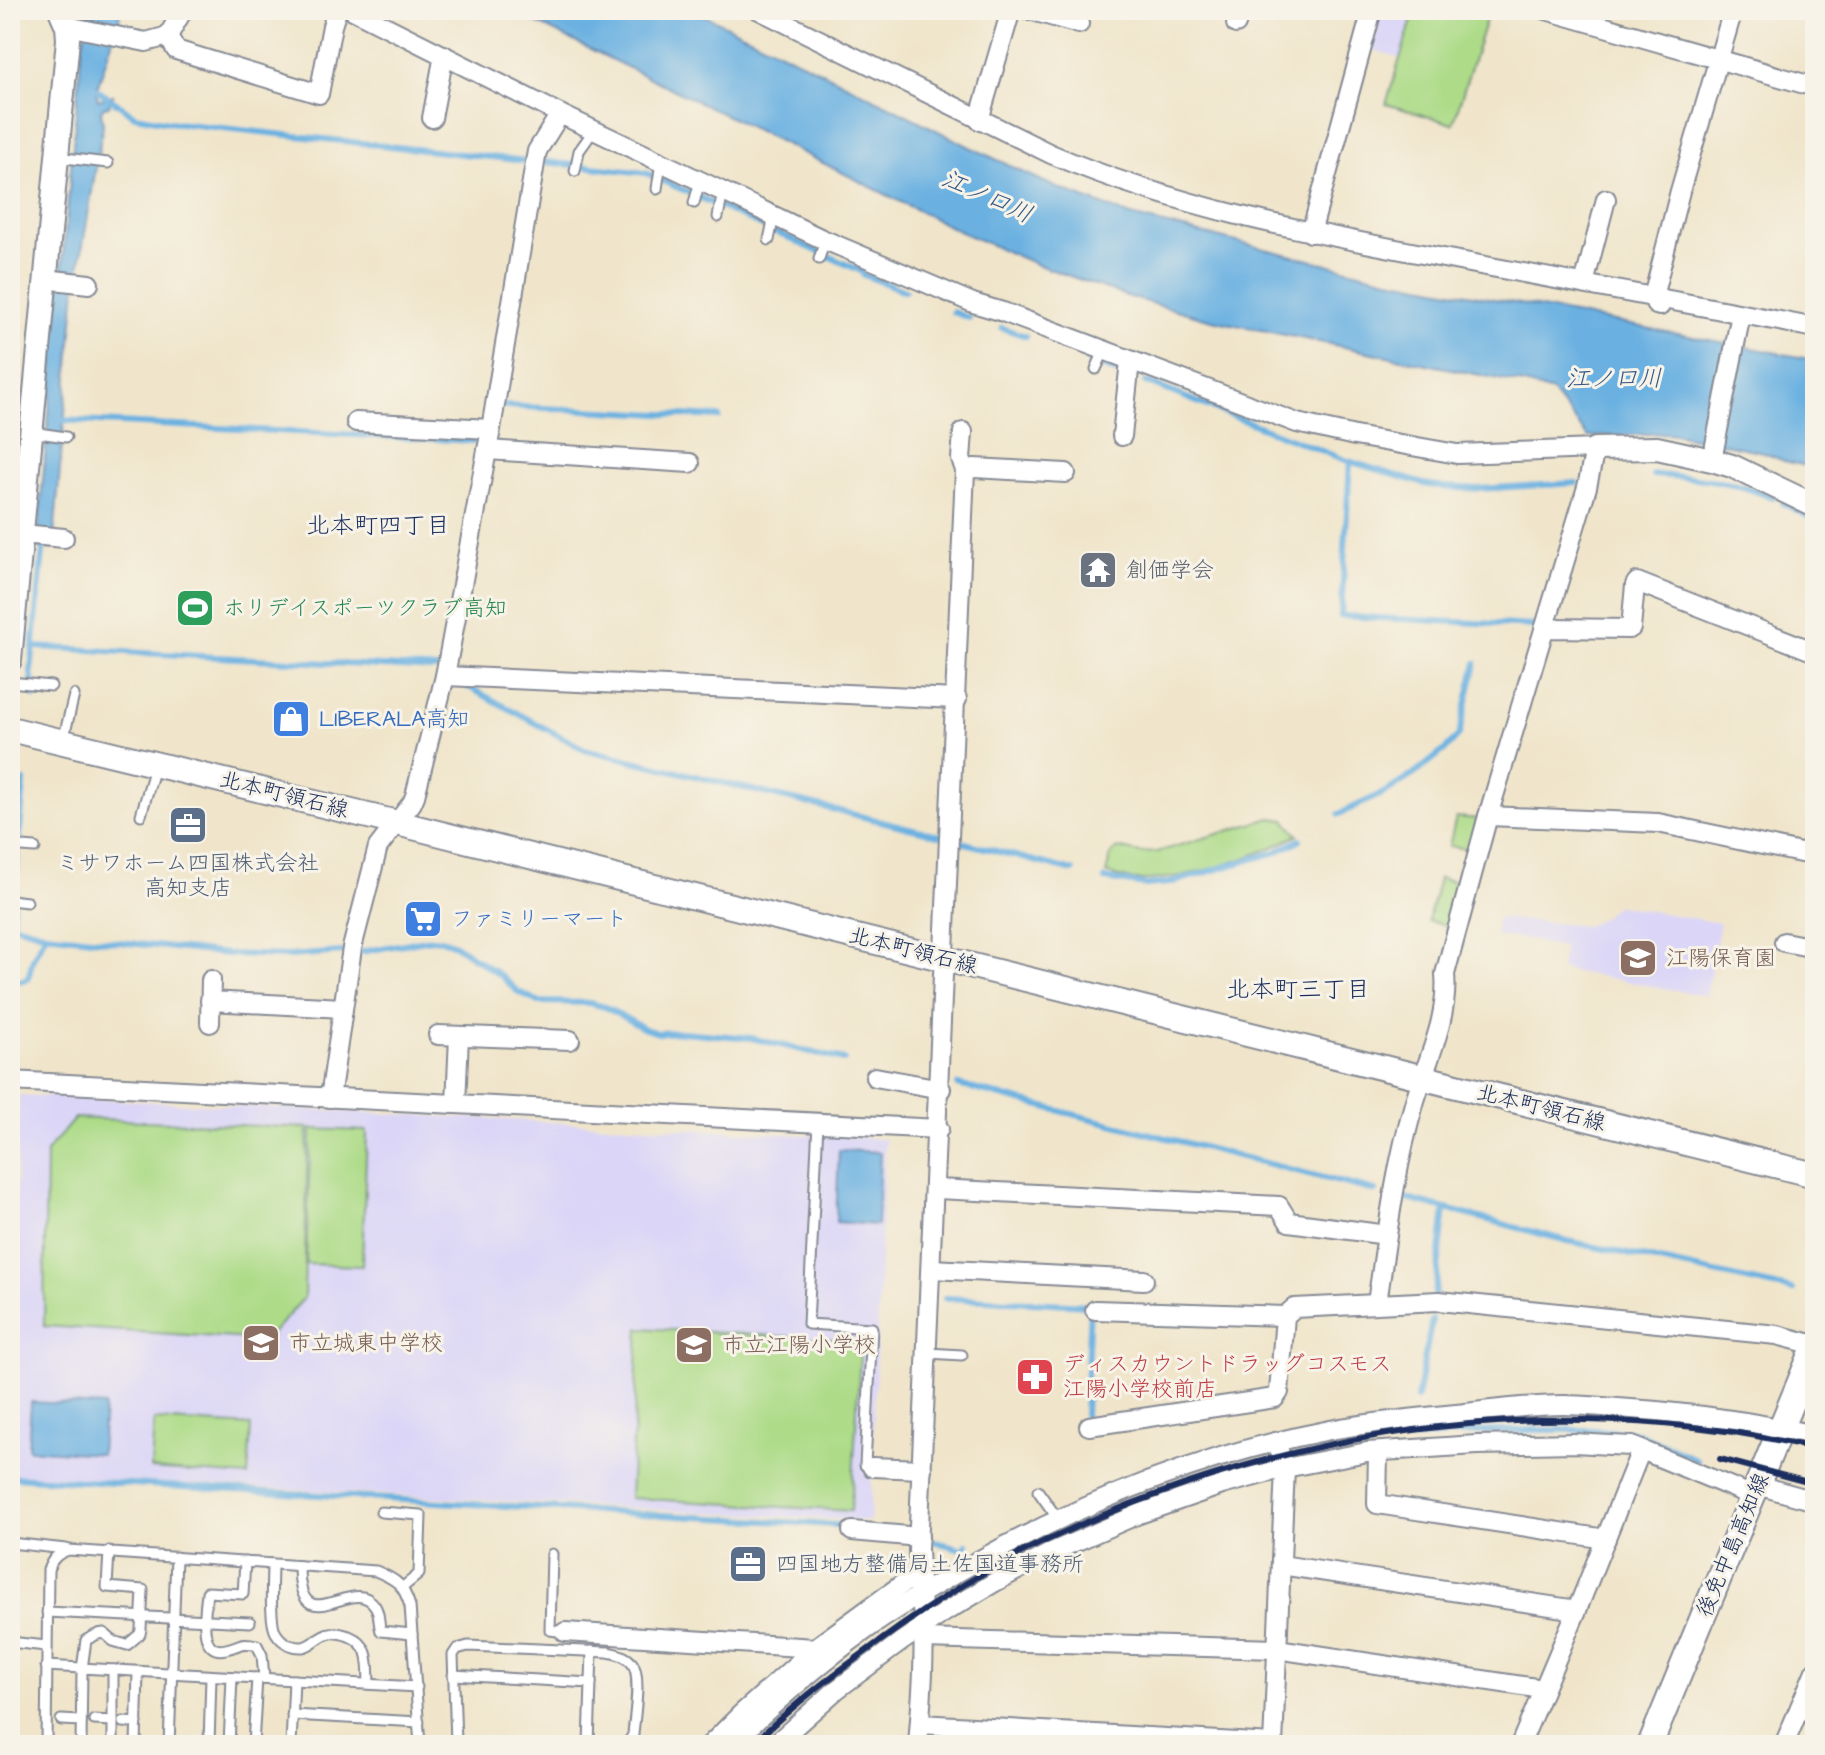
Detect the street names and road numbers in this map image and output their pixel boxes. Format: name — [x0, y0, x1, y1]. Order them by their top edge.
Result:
street label: 北本町領石線 — [216, 764, 352, 826]
street label: 北本町領石線 — [845, 920, 981, 982]
street label: 北本町領石線 — [1473, 1077, 1609, 1139]
street label: 後免中島高知線 — [1689, 1468, 1777, 1622]

